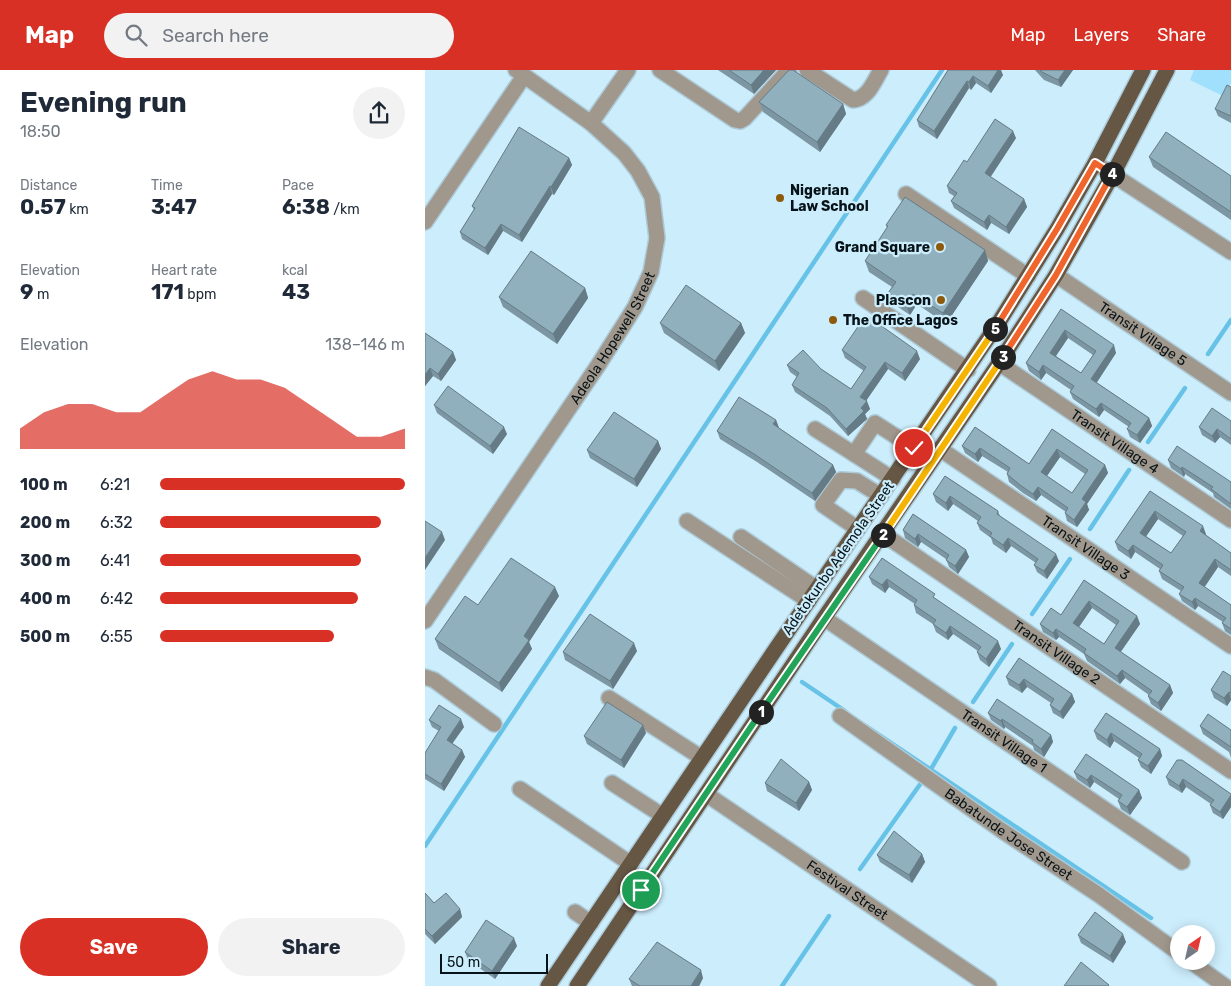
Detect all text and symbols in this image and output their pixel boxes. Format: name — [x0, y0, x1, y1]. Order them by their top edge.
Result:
search box — [104, 13, 454, 58]
text: Map — [25, 21, 74, 49]
icon: search — [122, 21, 150, 49]
text: Search here — [162, 24, 269, 47]
text: Map — [1011, 24, 1046, 46]
text: Layers — [1074, 24, 1129, 46]
text: Share — [1157, 24, 1206, 46]
text: Evening run — [20, 86, 187, 119]
button: share — [353, 87, 405, 139]
text: 18:50 — [20, 122, 61, 141]
pin: 4 — [1099, 162, 1125, 186]
text: 4 — [1108, 166, 1117, 183]
text: Distance — [20, 177, 77, 194]
text: Time — [151, 177, 183, 194]
text: Pace — [282, 177, 314, 194]
place label: Nigerian Law School — [790, 182, 869, 215]
marker: Nigerian Law School — [774, 192, 786, 204]
text: 0.57 — [20, 194, 66, 219]
text: 3:47 — [151, 194, 197, 219]
text: 6:38 — [282, 194, 330, 219]
text: km — [66, 201, 89, 218]
text: /km — [330, 201, 360, 218]
place label: Grand Square — [835, 239, 930, 256]
marker: Grand Square — [934, 241, 946, 253]
text: Elevation — [20, 262, 80, 279]
text: Heart rate — [151, 262, 217, 279]
text: kcal — [282, 262, 308, 279]
street label: Adeola Hopewell Street — [566, 269, 659, 407]
text: 9 — [20, 279, 33, 304]
text: 171 — [151, 279, 184, 304]
text: 43 — [282, 279, 310, 304]
text: m — [33, 286, 49, 303]
text: bpm — [184, 286, 216, 303]
place label: Plascon — [876, 292, 931, 309]
marker: Plascon — [935, 294, 947, 306]
street label: Transit Village 5 — [1096, 298, 1190, 370]
place label: The Office Lagos — [843, 312, 958, 329]
marker: The Office Lagos — [827, 314, 839, 326]
pin: 5 — [983, 316, 1007, 342]
text: 5 — [991, 321, 1000, 338]
text: Elevation — [20, 335, 89, 354]
text: 138–146 m — [325, 335, 405, 354]
pin: 3 — [991, 344, 1015, 370]
text: 3 — [999, 349, 1008, 366]
street label: Transit Village 4 — [1067, 406, 1162, 478]
pin — [893, 427, 935, 469]
icon: check — [900, 434, 928, 462]
text: 100 m — [20, 475, 68, 494]
text: 6:21 — [100, 475, 130, 494]
street label: Adetokunbo Ademola Street — [779, 478, 898, 638]
street label: Transit Village 3 — [1038, 512, 1133, 584]
text: 200 m — [20, 513, 70, 532]
text: 6:32 — [100, 513, 133, 532]
pin: 2 — [871, 522, 895, 548]
text: 2 — [879, 527, 888, 544]
text: 300 m — [20, 551, 70, 570]
text: 6:41 — [100, 551, 130, 570]
text: 400 m — [20, 589, 71, 608]
text: 6:42 — [100, 589, 133, 608]
street label: Transit Village 2 — [1009, 617, 1103, 688]
text: 500 m — [20, 627, 70, 646]
text: 6:55 — [100, 627, 133, 646]
pin: 1 — [749, 700, 773, 724]
text: 1 — [758, 704, 765, 721]
street label: Transit Village 1 — [958, 706, 1050, 776]
street label: Babatunde Jose Street — [941, 785, 1076, 884]
street label: Festival Street — [803, 857, 892, 924]
pin — [620, 869, 662, 911]
icon: arrive — [627, 876, 655, 904]
button: Save — [20, 918, 208, 976]
button: Share — [218, 918, 405, 976]
north arrow — [1170, 925, 1215, 970]
map controls — [1170, 925, 1215, 970]
scale bar — [440, 951, 547, 974]
text: 50 m — [447, 954, 480, 971]

